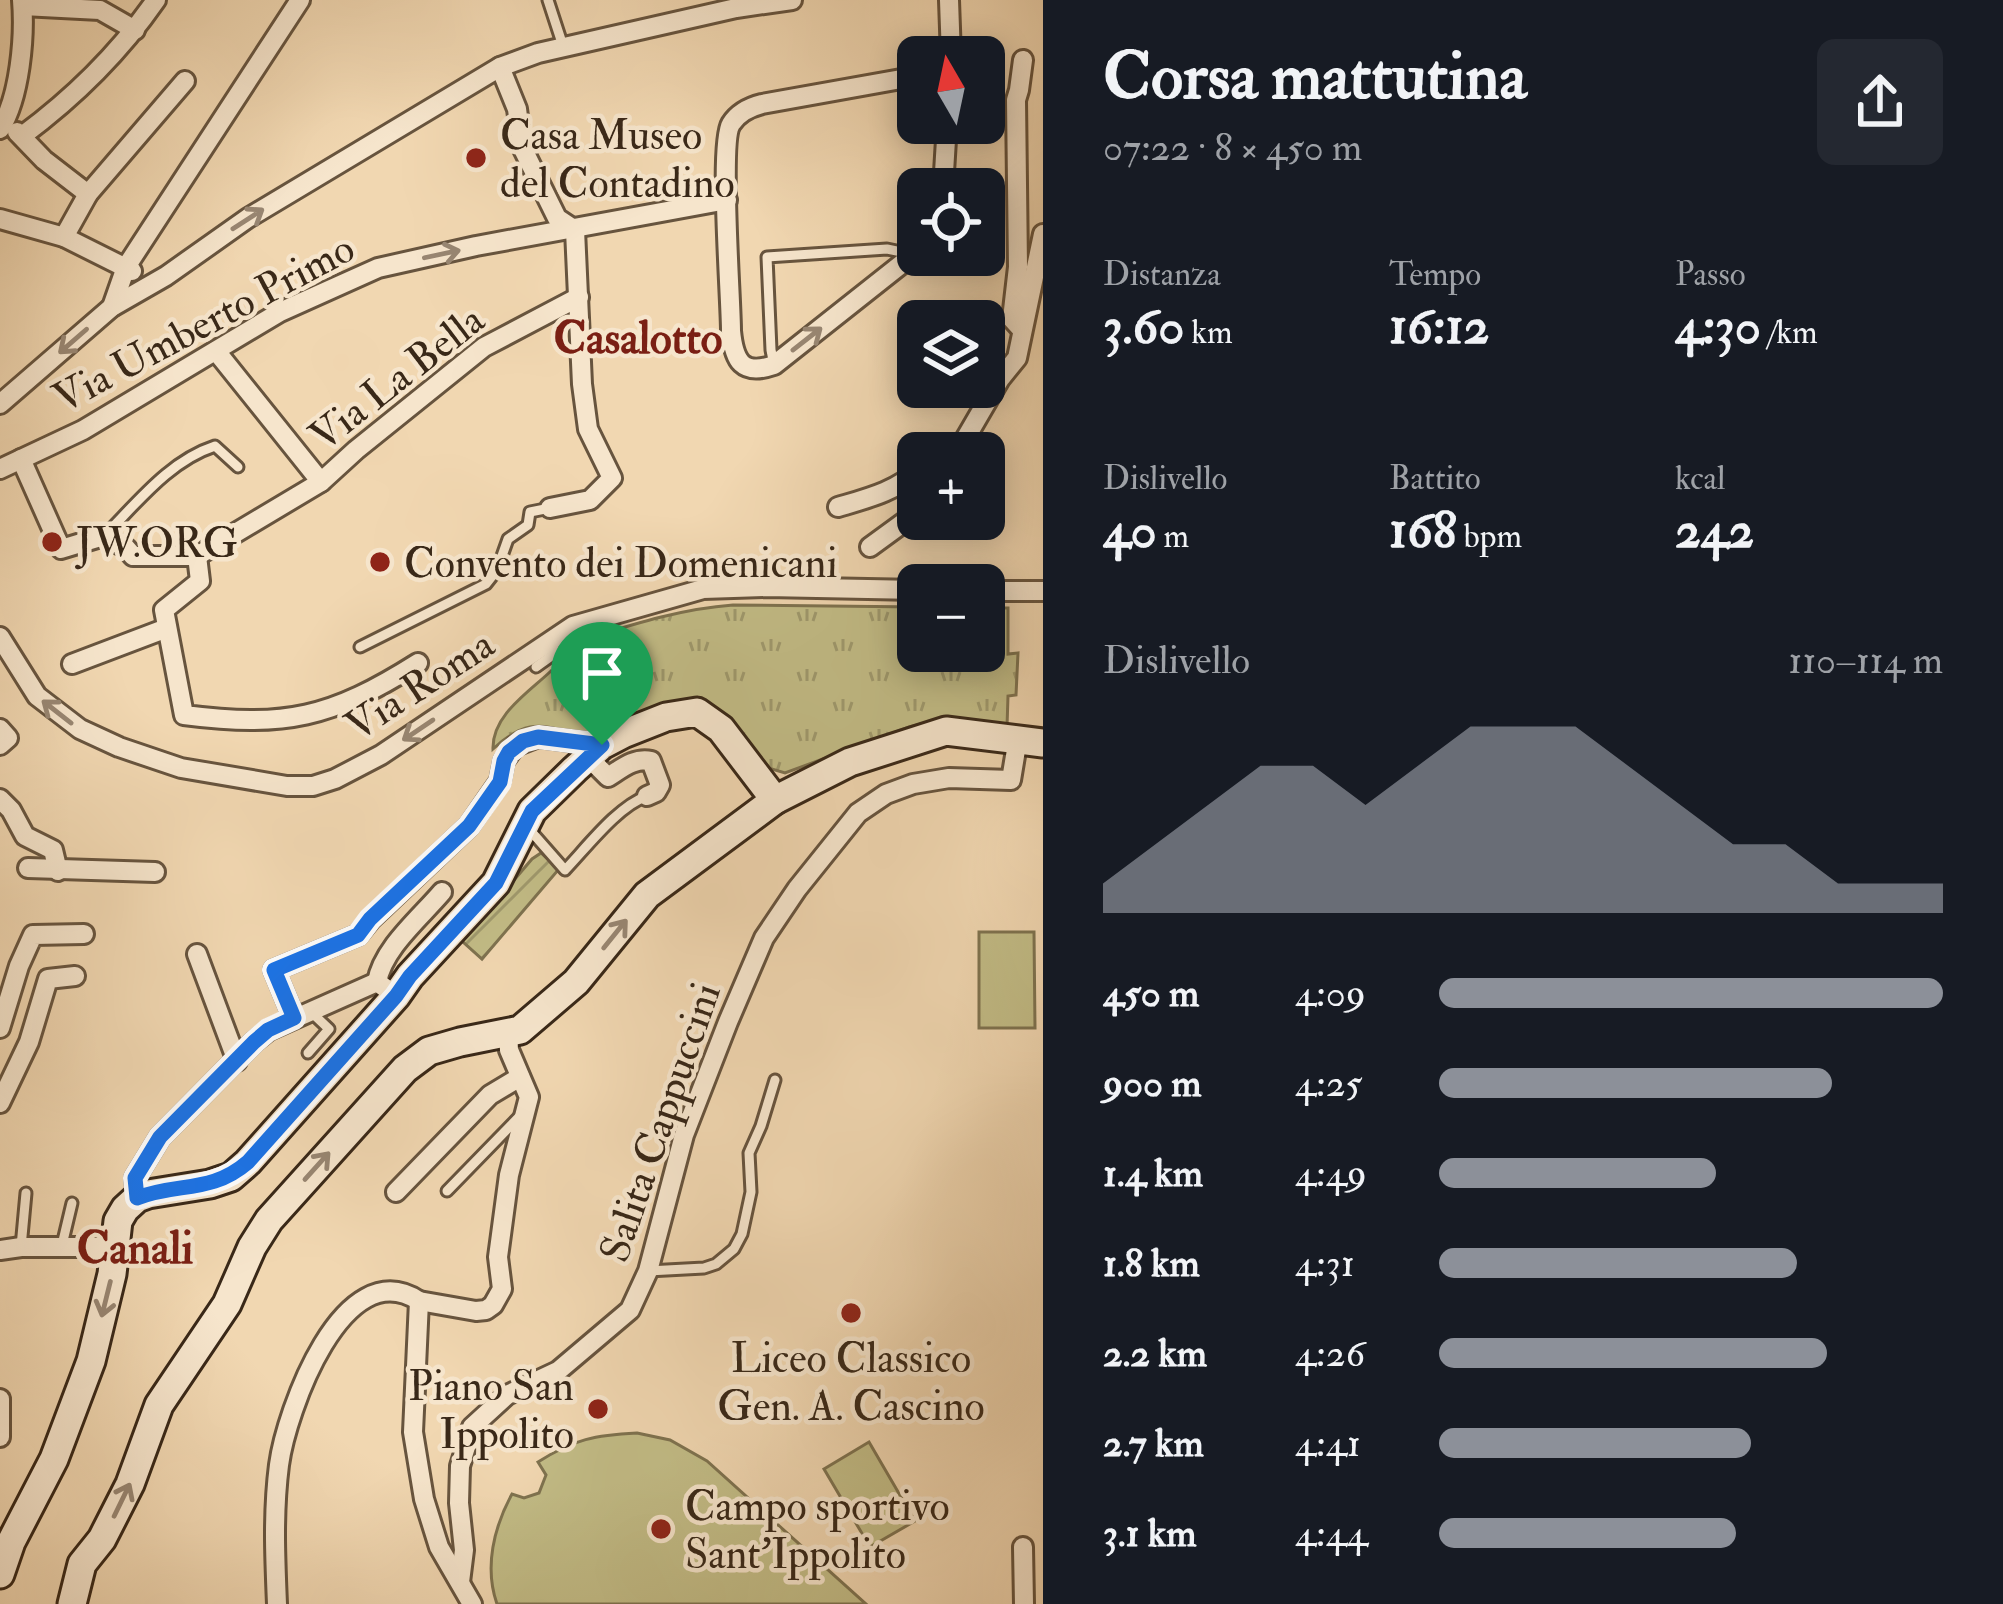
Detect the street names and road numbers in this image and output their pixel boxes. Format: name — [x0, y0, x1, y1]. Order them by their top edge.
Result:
street label: Via Umberto Primo — [45, 223, 363, 425]
street label: Via La Bella — [300, 294, 495, 463]
street label: Via Roma — [336, 618, 505, 753]
street label: Salita Cappuccini — [589, 976, 733, 1269]

